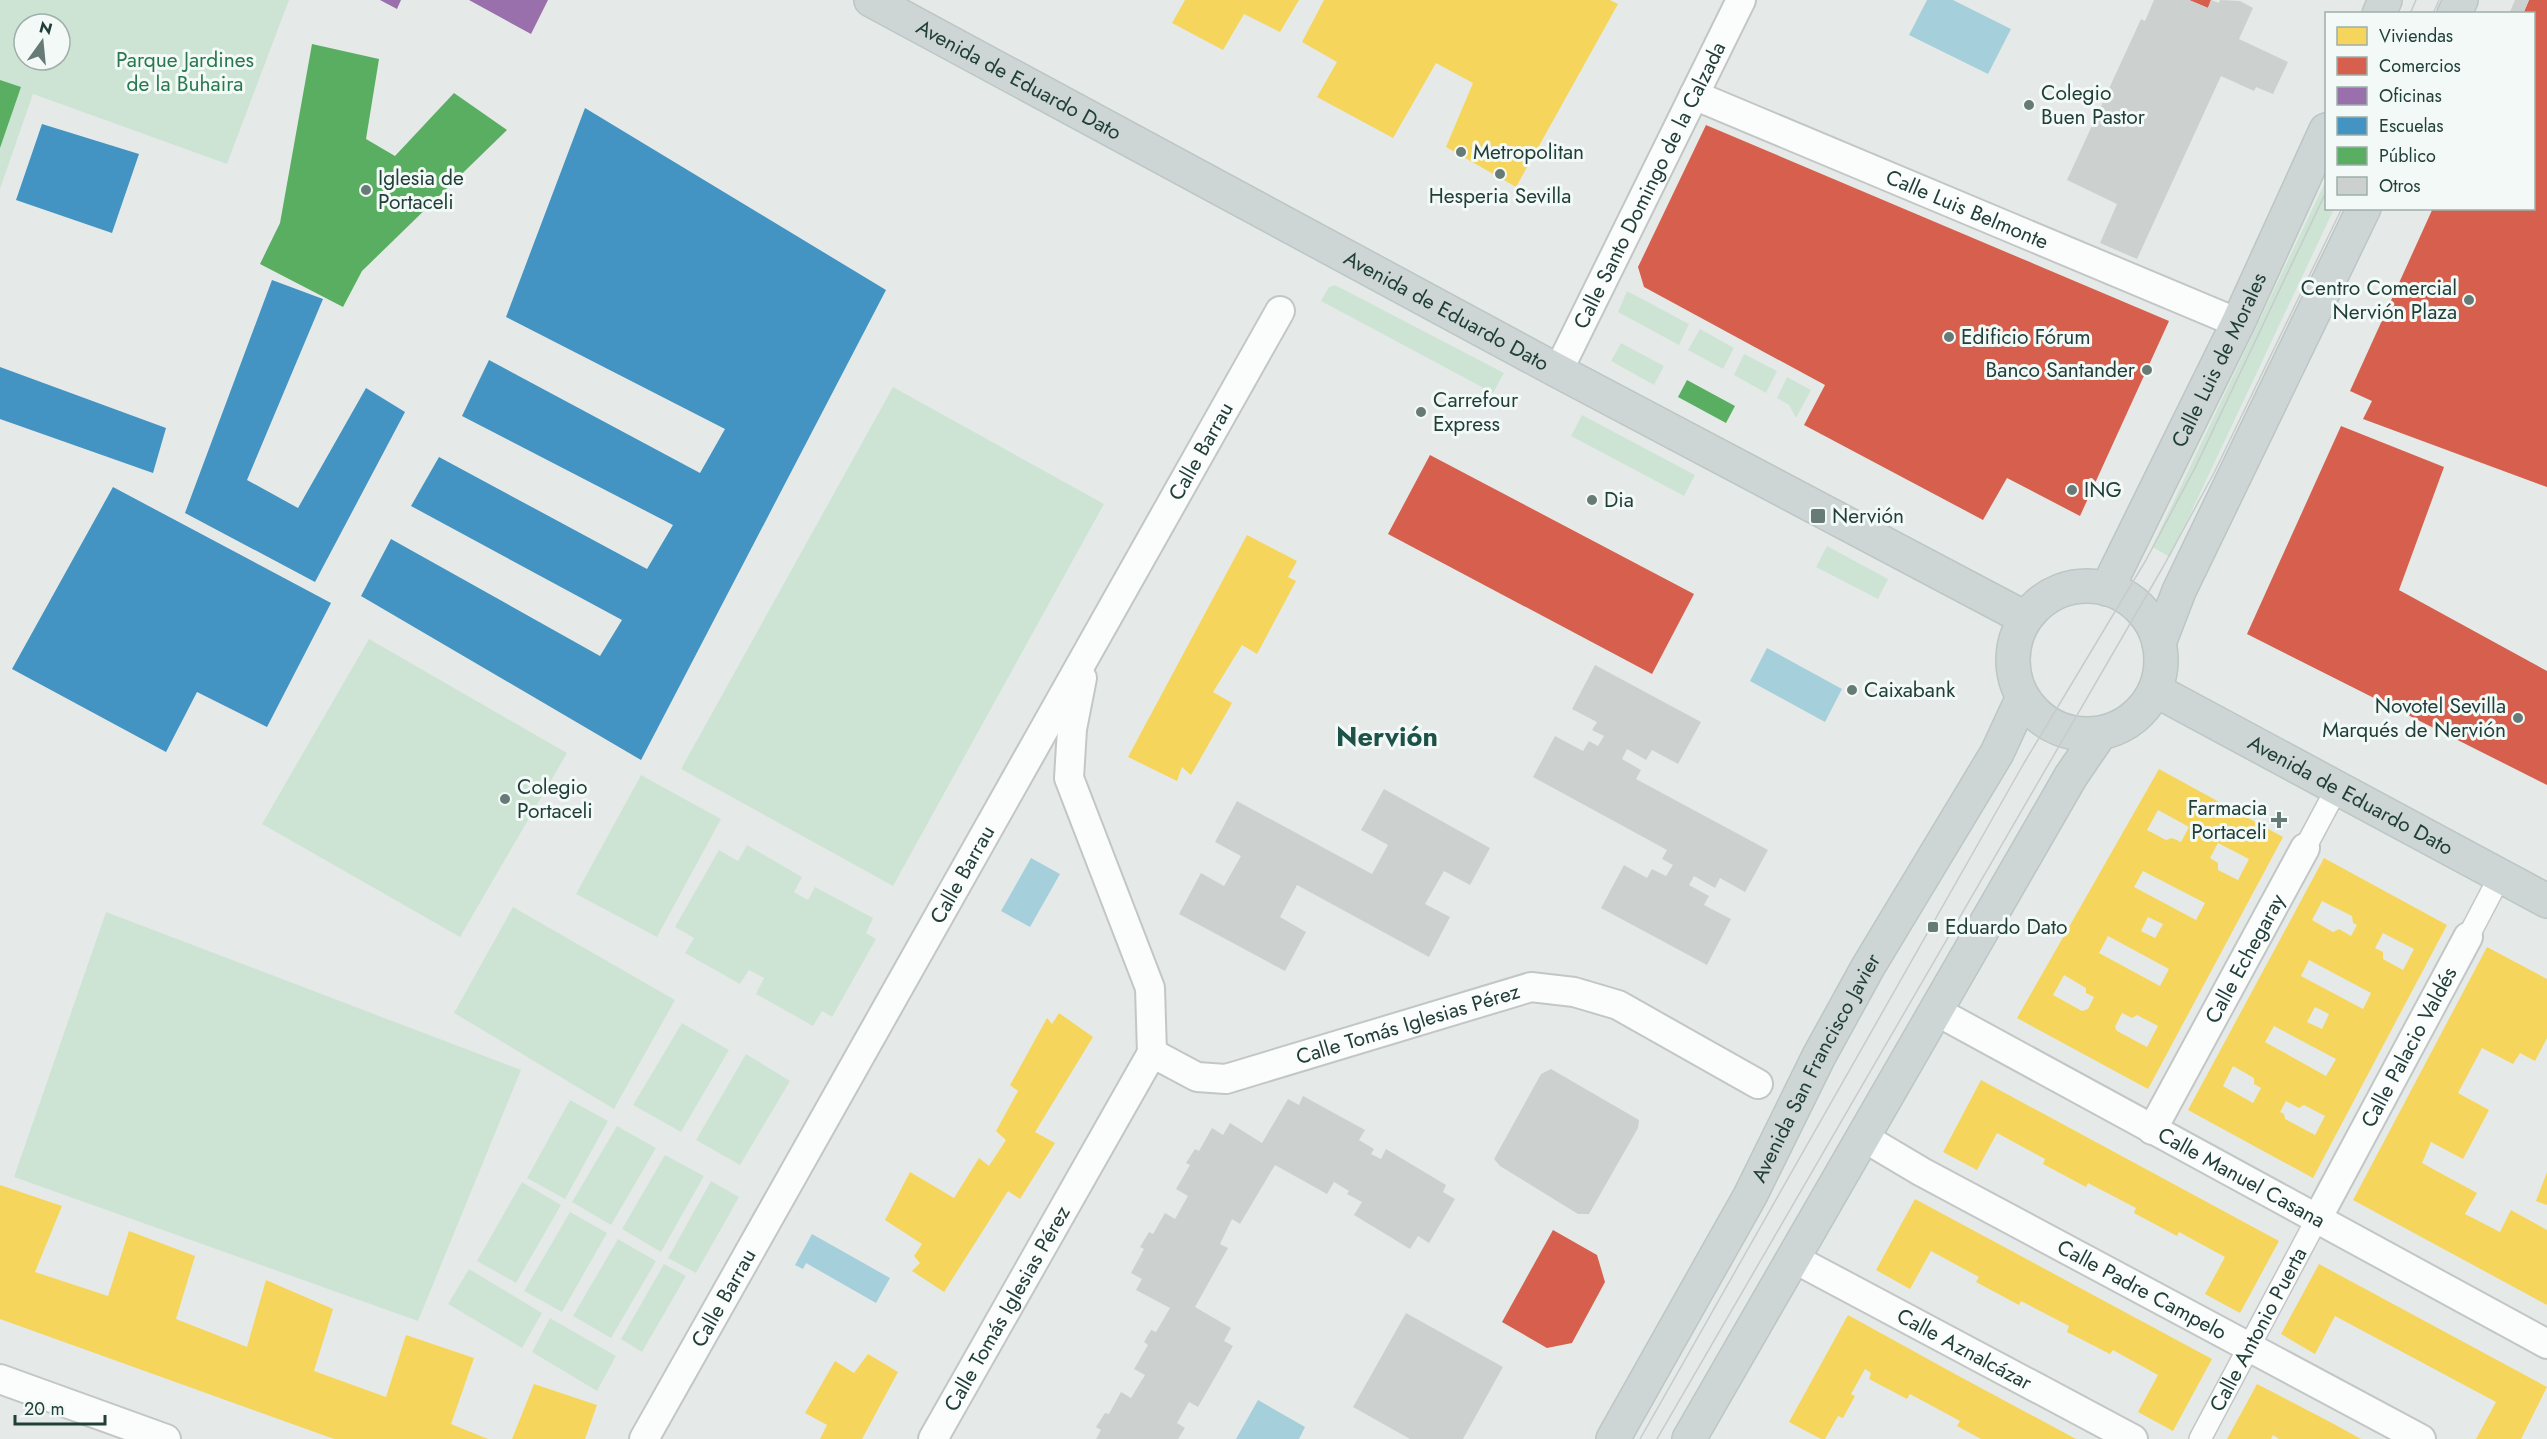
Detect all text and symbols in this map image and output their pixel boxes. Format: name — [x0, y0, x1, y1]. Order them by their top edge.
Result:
north arrow — [12, 12, 72, 72]
street label: Avenida de Eduardo Dato — [911, 12, 1127, 147]
legend — [2325, 12, 2535, 210]
text: N — [37, 15, 55, 41]
text: Viviendas — [2379, 23, 2453, 49]
street label: Calle Santo Domingo de la Calzada — [1566, 37, 1733, 334]
park label: Parque Jardines de la Buhaira — [116, 45, 254, 99]
text: Comercios — [2379, 53, 2461, 79]
place label: Colegio Buen Pastor — [2041, 78, 2146, 132]
text: Oficinas — [2379, 83, 2442, 109]
marker: Colegio Buen Pastor — [2022, 98, 2036, 112]
text: Escuelas — [2379, 113, 2444, 139]
place label: Metropolitan — [1473, 137, 1584, 167]
text: Público — [2379, 143, 2436, 169]
marker: Metropolitan — [1454, 145, 1468, 159]
street label: Calle Luis Belmonte — [1881, 162, 2053, 257]
place label: Iglesia de Portaceli — [378, 163, 464, 217]
marker: Hesperia Sevilla — [1493, 167, 1507, 181]
text: Otros — [2379, 173, 2421, 199]
place label: Hesperia Sevilla — [1429, 181, 1571, 211]
marker: Iglesia de Portaceli — [359, 183, 373, 197]
street label: Avenida de Eduardo Dato — [1339, 243, 1554, 378]
street label: Calle Luis de Morales — [2164, 268, 2274, 452]
place label: Centro Comercial Nervión Plaza — [2301, 273, 2457, 327]
marker: Centro Comercial Nervión Plaza — [2462, 293, 2476, 307]
place label: Edificio Fórum — [1961, 322, 2091, 352]
marker: Edificio Fórum — [1942, 330, 1956, 344]
place label: Banco Santander — [1986, 355, 2136, 385]
marker: Banco Santander — [2140, 363, 2154, 377]
place label: Carrefour Express — [1433, 385, 1519, 439]
street label: Calle Barrau — [1161, 396, 1241, 506]
marker: Carrefour Express — [1414, 405, 1428, 419]
place label: ING — [2084, 475, 2122, 505]
marker: ING — [2065, 483, 2079, 497]
place label: Dia — [1604, 485, 1634, 515]
marker: Dia — [1585, 493, 1599, 507]
place label: Nervión — [1832, 501, 1904, 531]
marker: Nervión — [1809, 507, 1827, 525]
place label: Caixabank — [1864, 675, 1956, 705]
marker: Caixabank — [1845, 683, 1859, 697]
place label: Novotel Sevilla Marqués de Nervión — [2322, 691, 2506, 745]
marker: Novotel Sevilla Marqués de Nervión — [2511, 711, 2525, 725]
district label: Nervión — [1336, 717, 1438, 756]
street label: Avenida de Eduardo Dato — [2242, 728, 2458, 863]
place label: Colegio Portaceli — [517, 772, 593, 826]
marker: Colegio Portaceli — [498, 792, 512, 806]
place label: Farmacia Portaceli — [2188, 793, 2267, 847]
marker: Farmacia Portaceli — [2272, 813, 2286, 827]
street label: Calle Barrau — [922, 820, 1002, 929]
street label: Calle Echegaray — [2198, 888, 2293, 1029]
place label: Eduardo Dato — [1945, 912, 2067, 942]
marker: Eduardo Dato — [1926, 920, 1940, 934]
street label: Avenida San Francisco Javier — [1744, 947, 1888, 1188]
street label: Calle Palacio Valdés — [2354, 961, 2464, 1133]
street label: Calle Tomás Iglesias Pérez — [1292, 976, 1524, 1072]
street label: Calle Manuel Casana — [2152, 1120, 2331, 1235]
street label: Calle Tomás Iglesias Pérez — [937, 1200, 1078, 1417]
street label: Calle Padre Campelo — [2052, 1232, 2232, 1347]
street label: Calle Antonio Puerta — [2202, 1242, 2314, 1417]
street label: Calle Barrau — [684, 1243, 763, 1353]
street label: Calle Aznalcázar — [1891, 1301, 2038, 1398]
scale bar — [15, 1388, 105, 1426]
text: 20 m — [24, 1396, 64, 1422]

